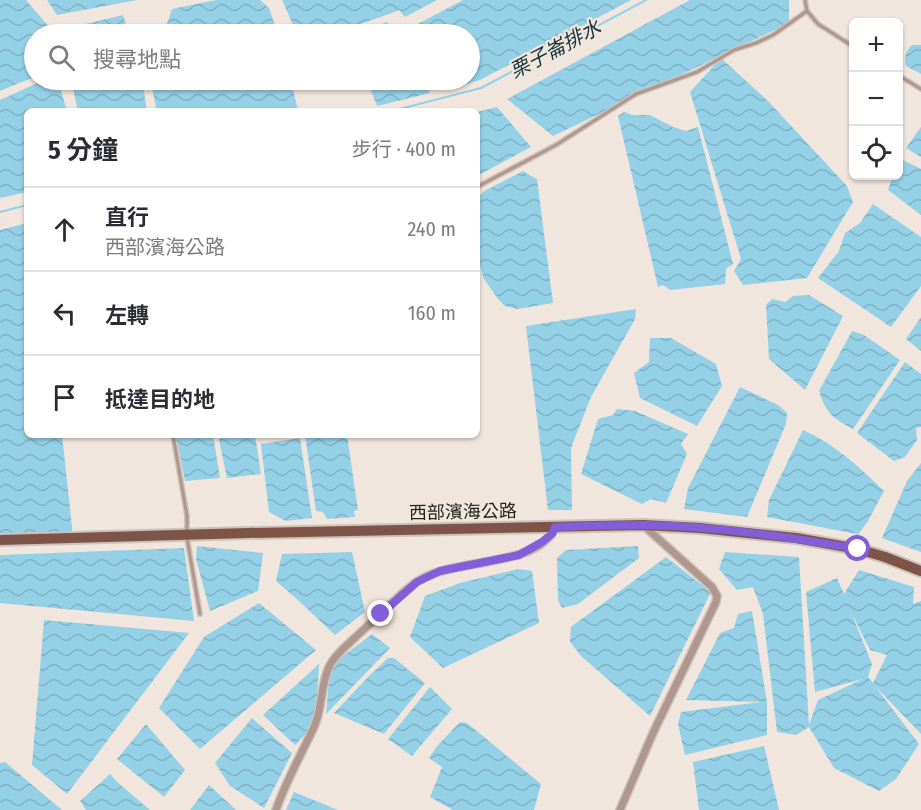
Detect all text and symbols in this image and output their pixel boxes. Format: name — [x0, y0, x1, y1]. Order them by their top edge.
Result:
water label: 栗子崙排水 — [505, 14, 606, 83]
map controls — [849, 18, 903, 180]
button: + — [849, 18, 903, 72]
search box — [24, 24, 480, 90]
icon: search — [45, 41, 78, 74]
text: 搜尋地點 — [93, 46, 181, 73]
button: − — [849, 72, 903, 126]
button: locate — [849, 126, 903, 180]
text: 5 分鐘 — [48, 135, 118, 166]
text: 步行 · 400 m — [352, 137, 456, 161]
text: 直行 — [105, 204, 149, 231]
icon: ahead — [48, 213, 81, 246]
text: 240 m — [407, 217, 456, 241]
text: 西部濱海公路 — [105, 235, 225, 259]
icon: left — [48, 297, 81, 330]
text: 160 m — [408, 301, 456, 325]
text: 左轉 — [105, 302, 149, 329]
icon: arrive — [48, 381, 81, 414]
text: 抵達目的地 — [105, 386, 215, 413]
street label: 西部濱海公路 — [409, 500, 517, 524]
route start — [844, 535, 870, 561]
route end — [367, 600, 393, 626]

